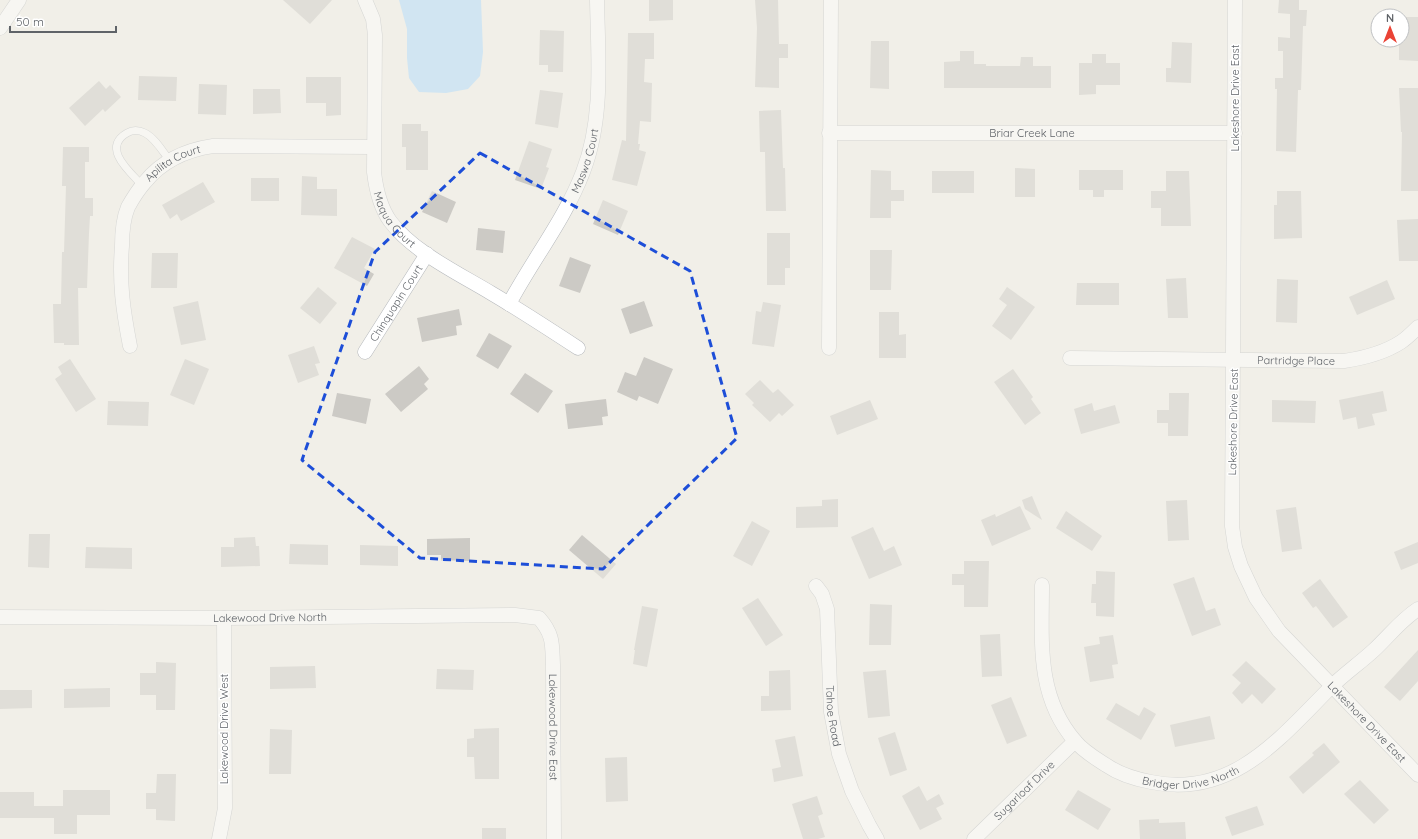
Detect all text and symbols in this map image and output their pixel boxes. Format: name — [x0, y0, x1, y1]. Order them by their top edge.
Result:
scale bar — [10, 8, 116, 34]
north arrow — [1370, 8, 1410, 48]
text: N — [1386, 11, 1394, 25]
text: 50 m — [16, 14, 44, 29]
street label: Lakeshore Drive East — [1228, 44, 1242, 151]
street label: Briar Creek Lane — [989, 126, 1075, 140]
street label: Maswa Court — [568, 127, 601, 195]
street label: Apilita Court — [142, 142, 202, 184]
street label: Maqua Court — [371, 190, 419, 251]
street label: Chinquapin Court — [366, 262, 426, 344]
street label: Partridge Place — [1257, 353, 1335, 368]
street label: Lakeshore Drive East — [1225, 368, 1241, 476]
street label: Lakewood Drive North — [213, 610, 327, 625]
street label: Lakewood Drive West — [217, 673, 231, 784]
street label: Lakewood Drive East — [546, 674, 561, 781]
street label: Lakeshore Drive East — [1324, 678, 1409, 765]
street label: Tahoe Road — [823, 685, 844, 748]
street label: Sugarloaf Drive — [991, 758, 1058, 823]
street label: Bridger Drive North — [1141, 763, 1241, 792]

